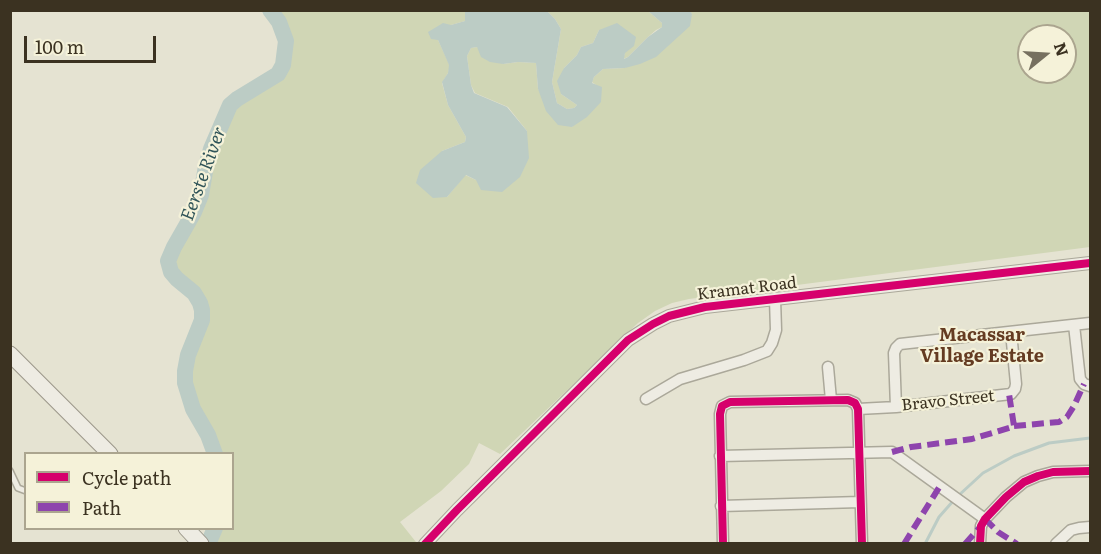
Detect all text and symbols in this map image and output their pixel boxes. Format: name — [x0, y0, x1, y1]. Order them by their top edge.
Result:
scale bar — [27, 24, 159, 62]
north arrow — [1017, 24, 1077, 84]
text: 100 m — [35, 33, 84, 60]
text: N — [1049, 39, 1076, 59]
water label: Eerste River — [177, 124, 231, 224]
street label: Kramat Road — [696, 273, 798, 305]
district label: Macassar Village Estate — [920, 325, 1044, 368]
street label: Bravo Street — [900, 387, 996, 415]
legend — [24, 452, 234, 530]
text: Cycle path — [82, 464, 171, 491]
text: Path — [82, 494, 121, 521]

